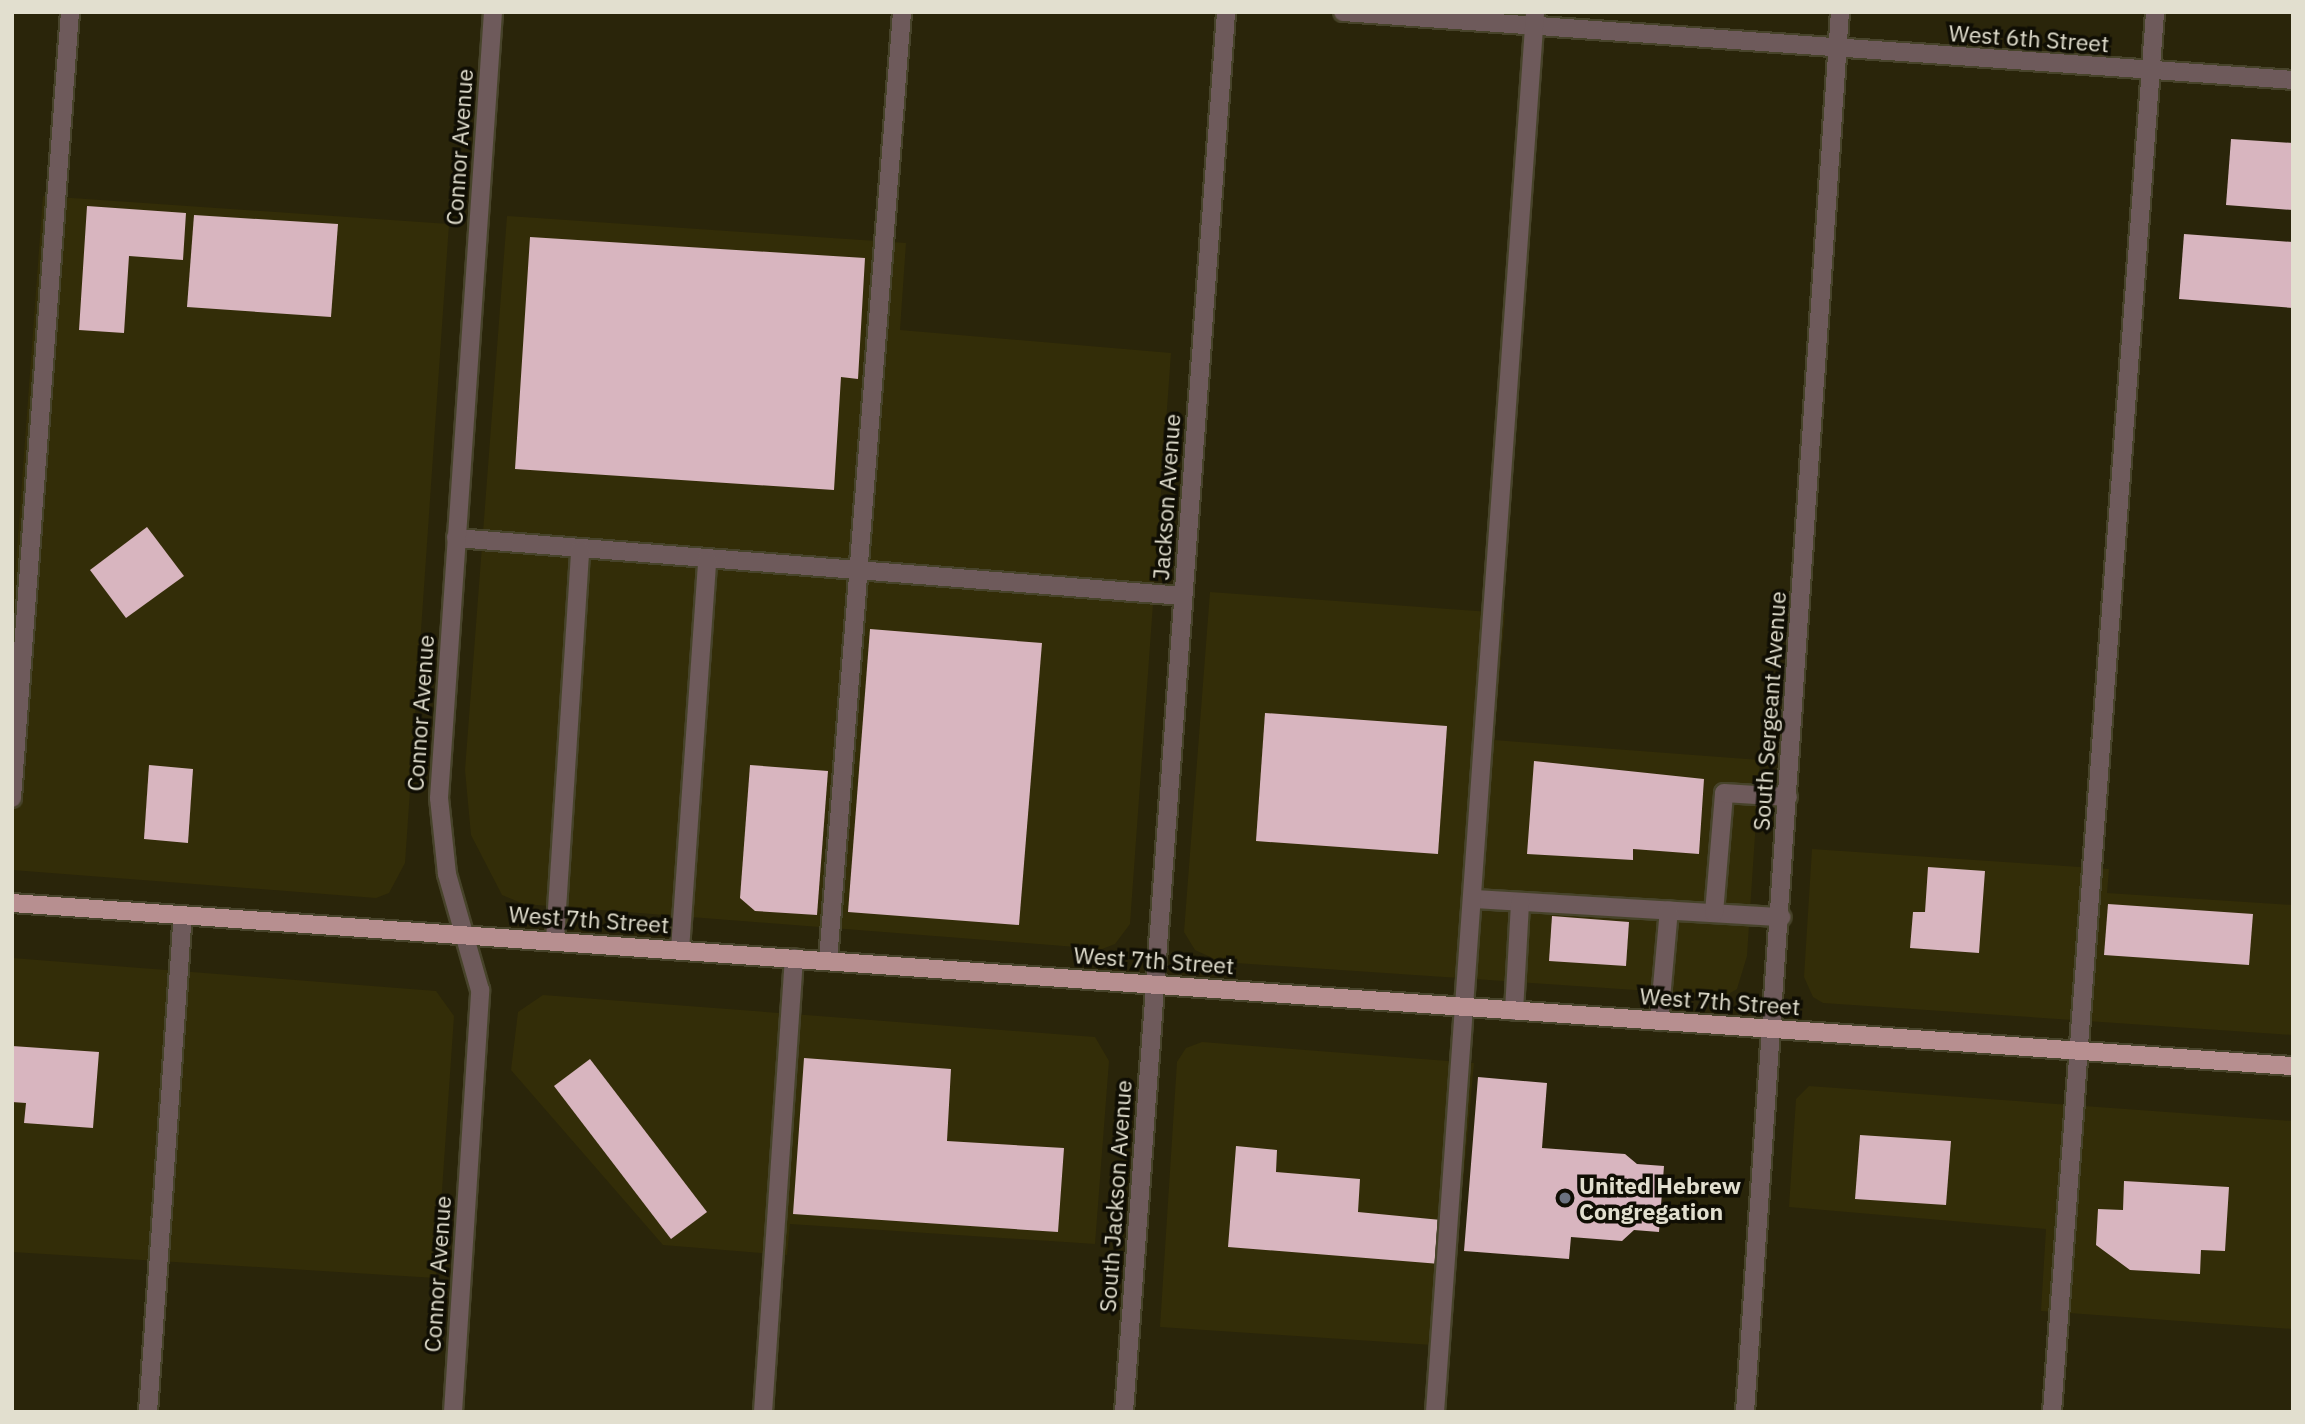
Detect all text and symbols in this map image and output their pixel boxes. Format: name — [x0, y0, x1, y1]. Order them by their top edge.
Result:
street label: West 6th Street — [1948, 19, 2110, 57]
street label: Connor Avenue — [440, 68, 478, 226]
street label: Jackson Avenue — [1146, 413, 1186, 581]
street label: South Sergeant Avenue — [1747, 590, 1791, 832]
street label: Connor Avenue — [401, 634, 439, 792]
street label: West 7th Street — [508, 900, 670, 938]
street label: West 7th Street — [1073, 941, 1235, 979]
street label: West 7th Street — [1639, 982, 1801, 1020]
street label: South Jackson Avenue — [1093, 1079, 1137, 1313]
place label: United Hebrew Congregation — [1579, 1171, 1741, 1225]
marker: United Hebrew Congregation — [1557, 1190, 1573, 1206]
street label: Connor Avenue — [418, 1195, 456, 1353]

